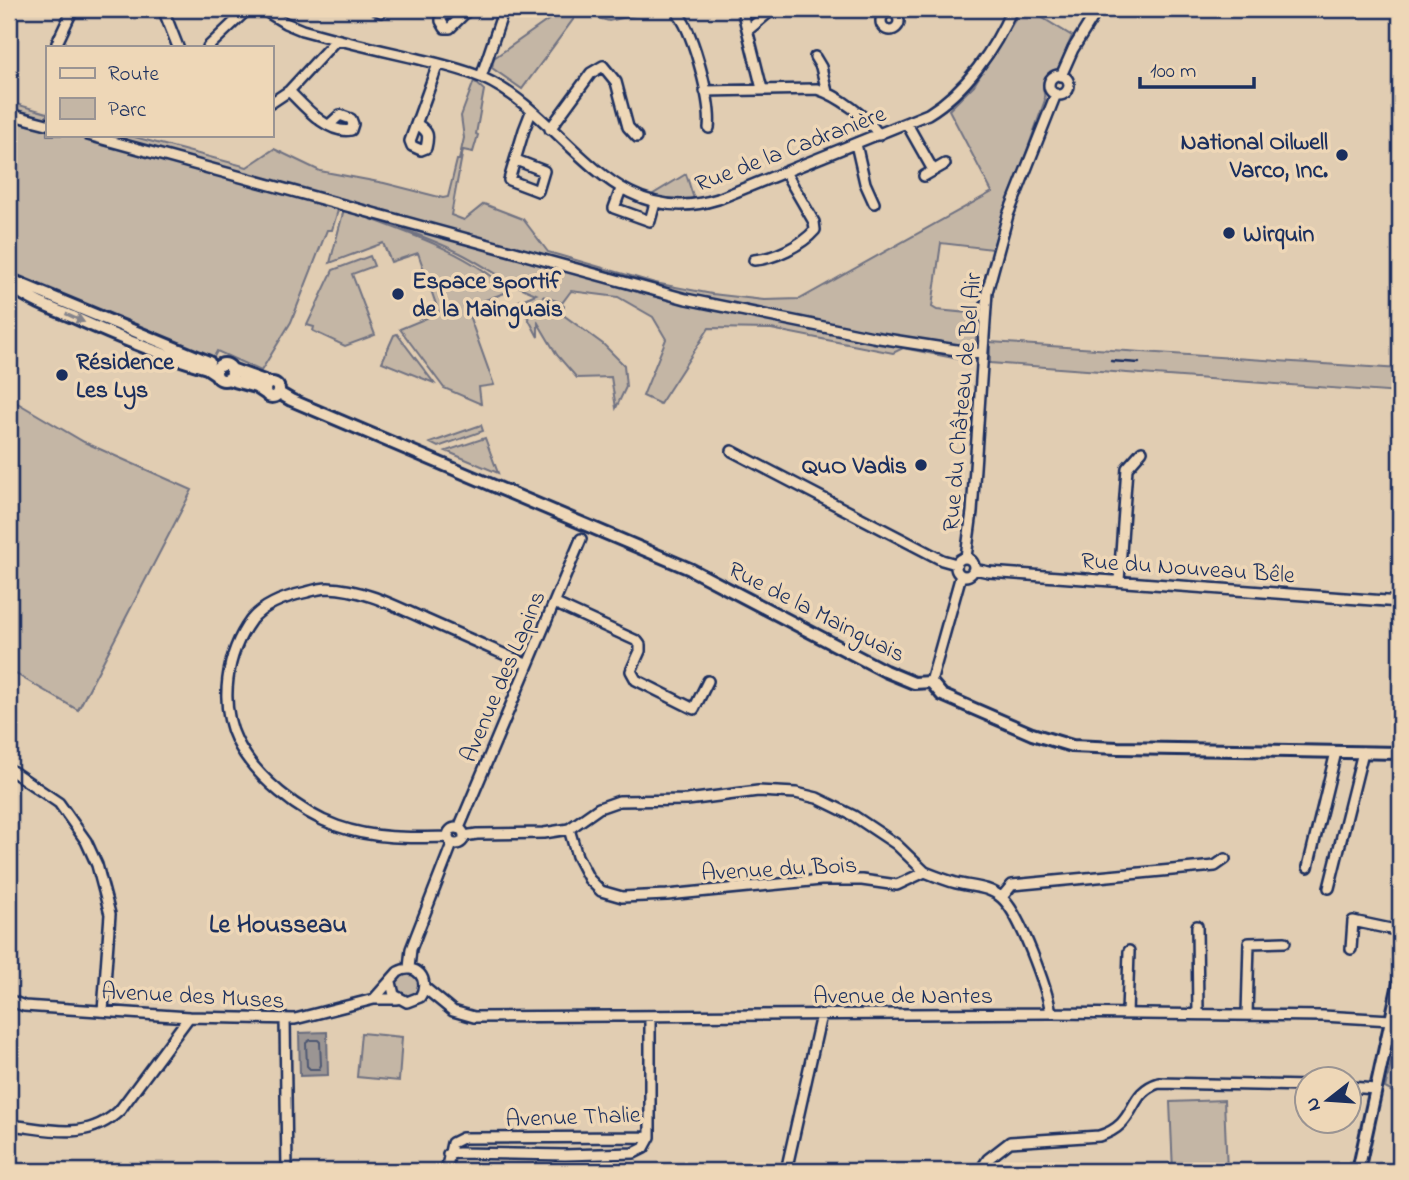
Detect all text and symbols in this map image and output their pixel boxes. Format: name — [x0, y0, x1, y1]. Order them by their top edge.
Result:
legend — [46, 46, 273, 136]
scale bar — [1140, 46, 1253, 90]
text: 100 m — [1150, 57, 1196, 87]
text: Route — [108, 60, 160, 90]
text: Parc — [108, 96, 147, 126]
street label: Rue de la Cadranière — [690, 98, 892, 203]
place label: National Oilwell Varco, Inc. — [1180, 126, 1328, 189]
marker: National Oilwell Varco, Inc. — [1334, 147, 1350, 163]
place label: Wirquin — [1243, 218, 1315, 253]
marker: Wirquin — [1221, 225, 1237, 241]
place label: Espace sportif de la Mainguais — [412, 265, 563, 329]
street label: Rue du Château de Bel Air — [935, 271, 992, 533]
marker: Espace sportif de la Mainguais — [390, 286, 406, 302]
one-way arrow — [64, 313, 85, 324]
place label: Résidence Les Lys — [76, 346, 175, 410]
marker: Résidence Les Lys — [54, 367, 70, 383]
place label: QuO Vadis — [802, 450, 907, 485]
marker: QuO Vadis — [913, 457, 929, 473]
street label: Rue du Nouveau Bêle — [1080, 545, 1296, 594]
street label: Rue de la Mainguais — [721, 553, 910, 673]
street label: Avenue des Lapins — [452, 586, 556, 768]
street label: Avenue du Bois — [700, 849, 858, 892]
district label: Le Housseau — [209, 907, 347, 945]
street label: Avenue des Muses — [100, 975, 285, 1020]
street label: Avenue de Nantes — [813, 980, 993, 1015]
north arrow — [1294, 1064, 1364, 1134]
text: N — [1299, 1094, 1329, 1114]
street label: Avenue Thalie — [505, 1099, 641, 1138]

